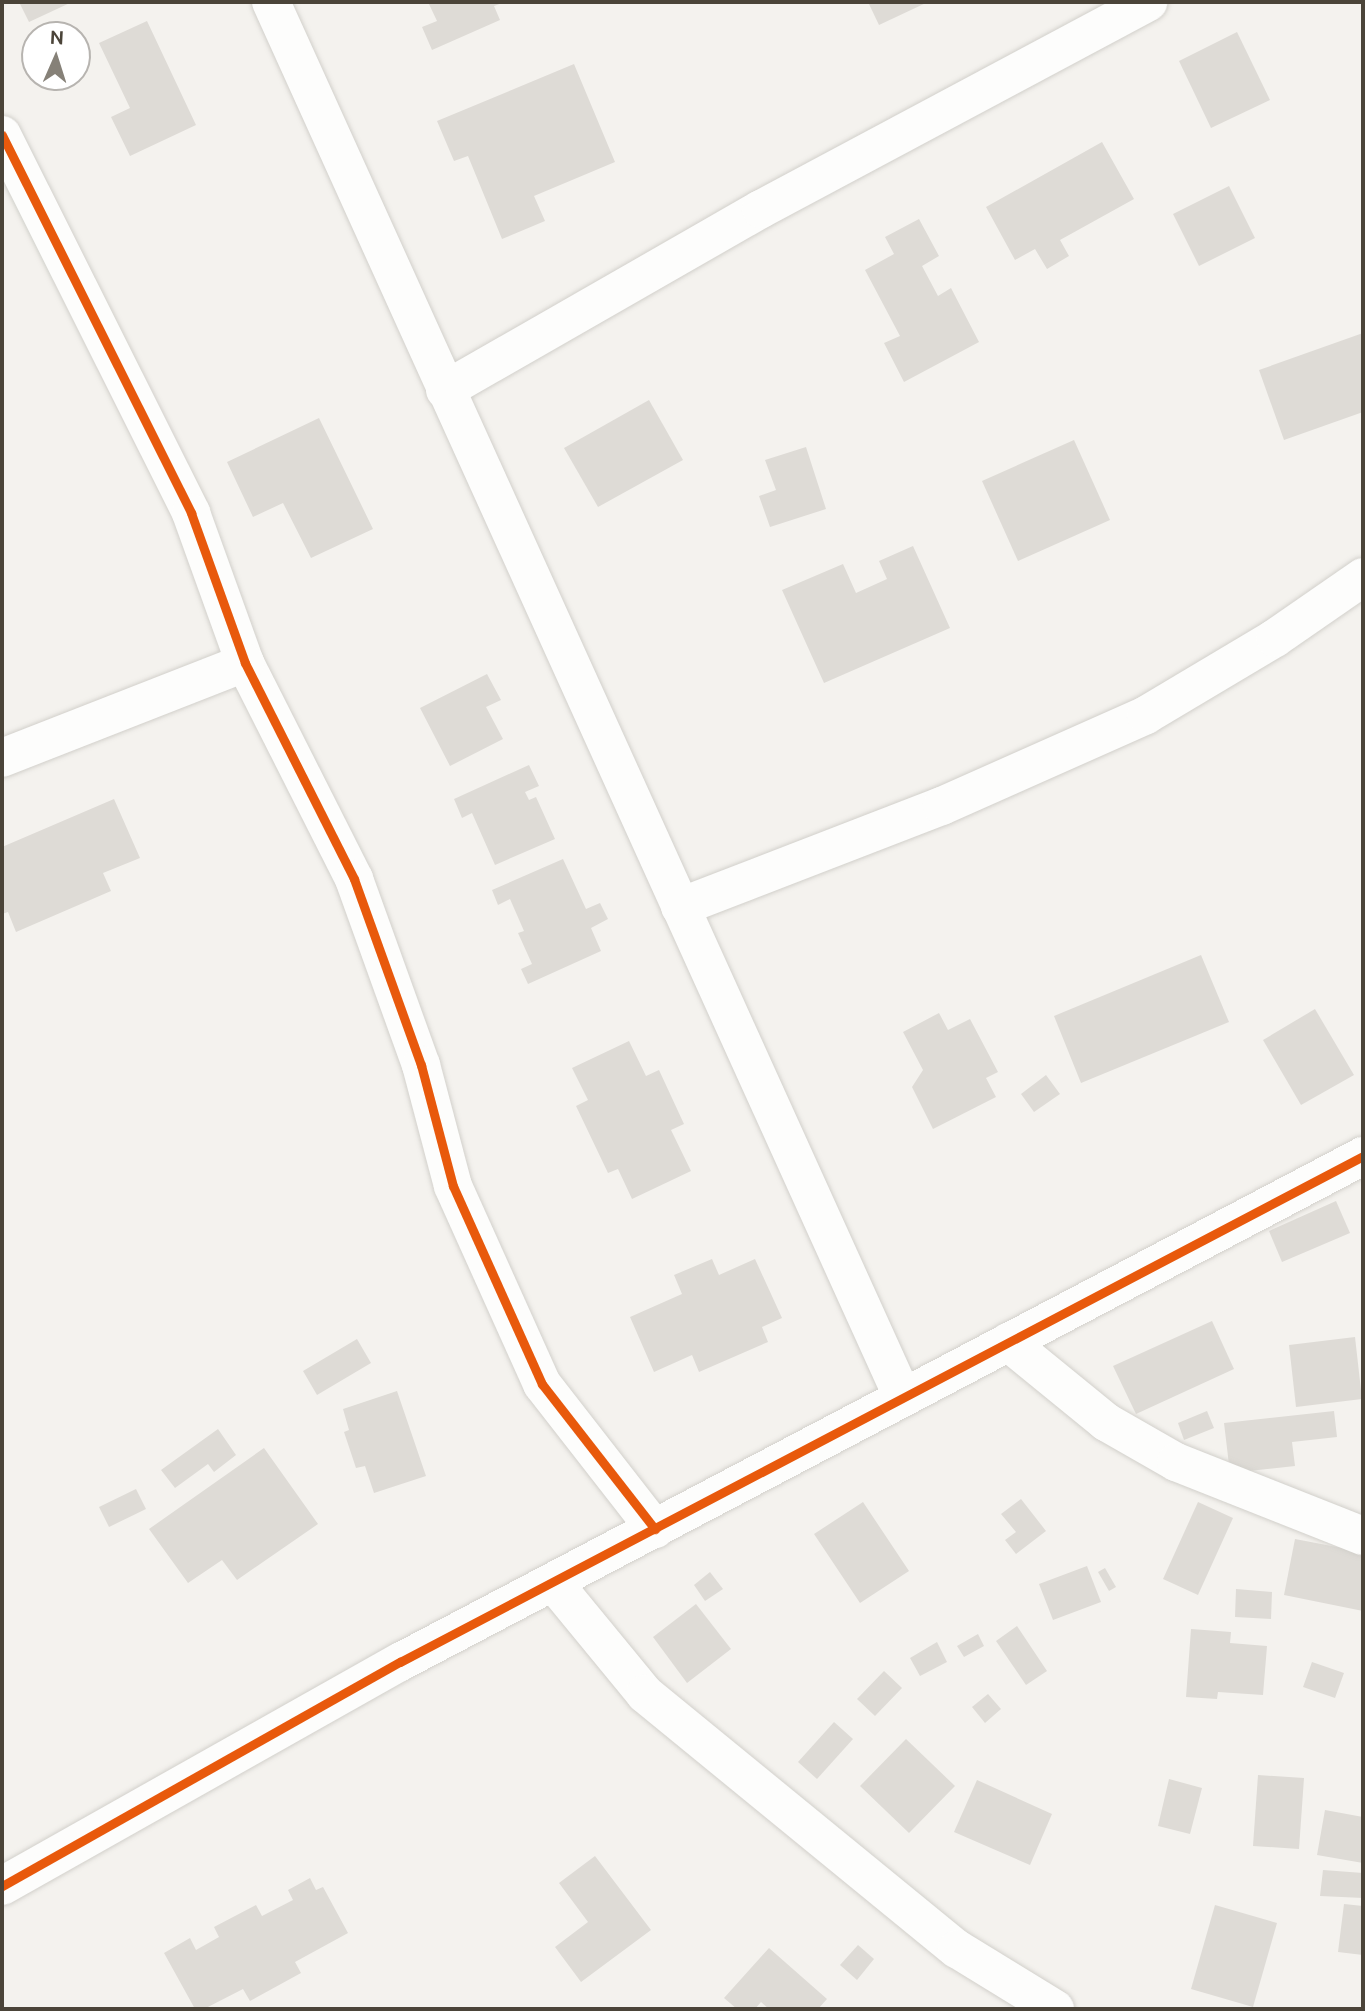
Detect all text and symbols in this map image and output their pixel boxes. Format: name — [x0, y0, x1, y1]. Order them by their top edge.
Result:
north arrow — [21, 21, 91, 91]
text: N — [49, 26, 65, 48]

